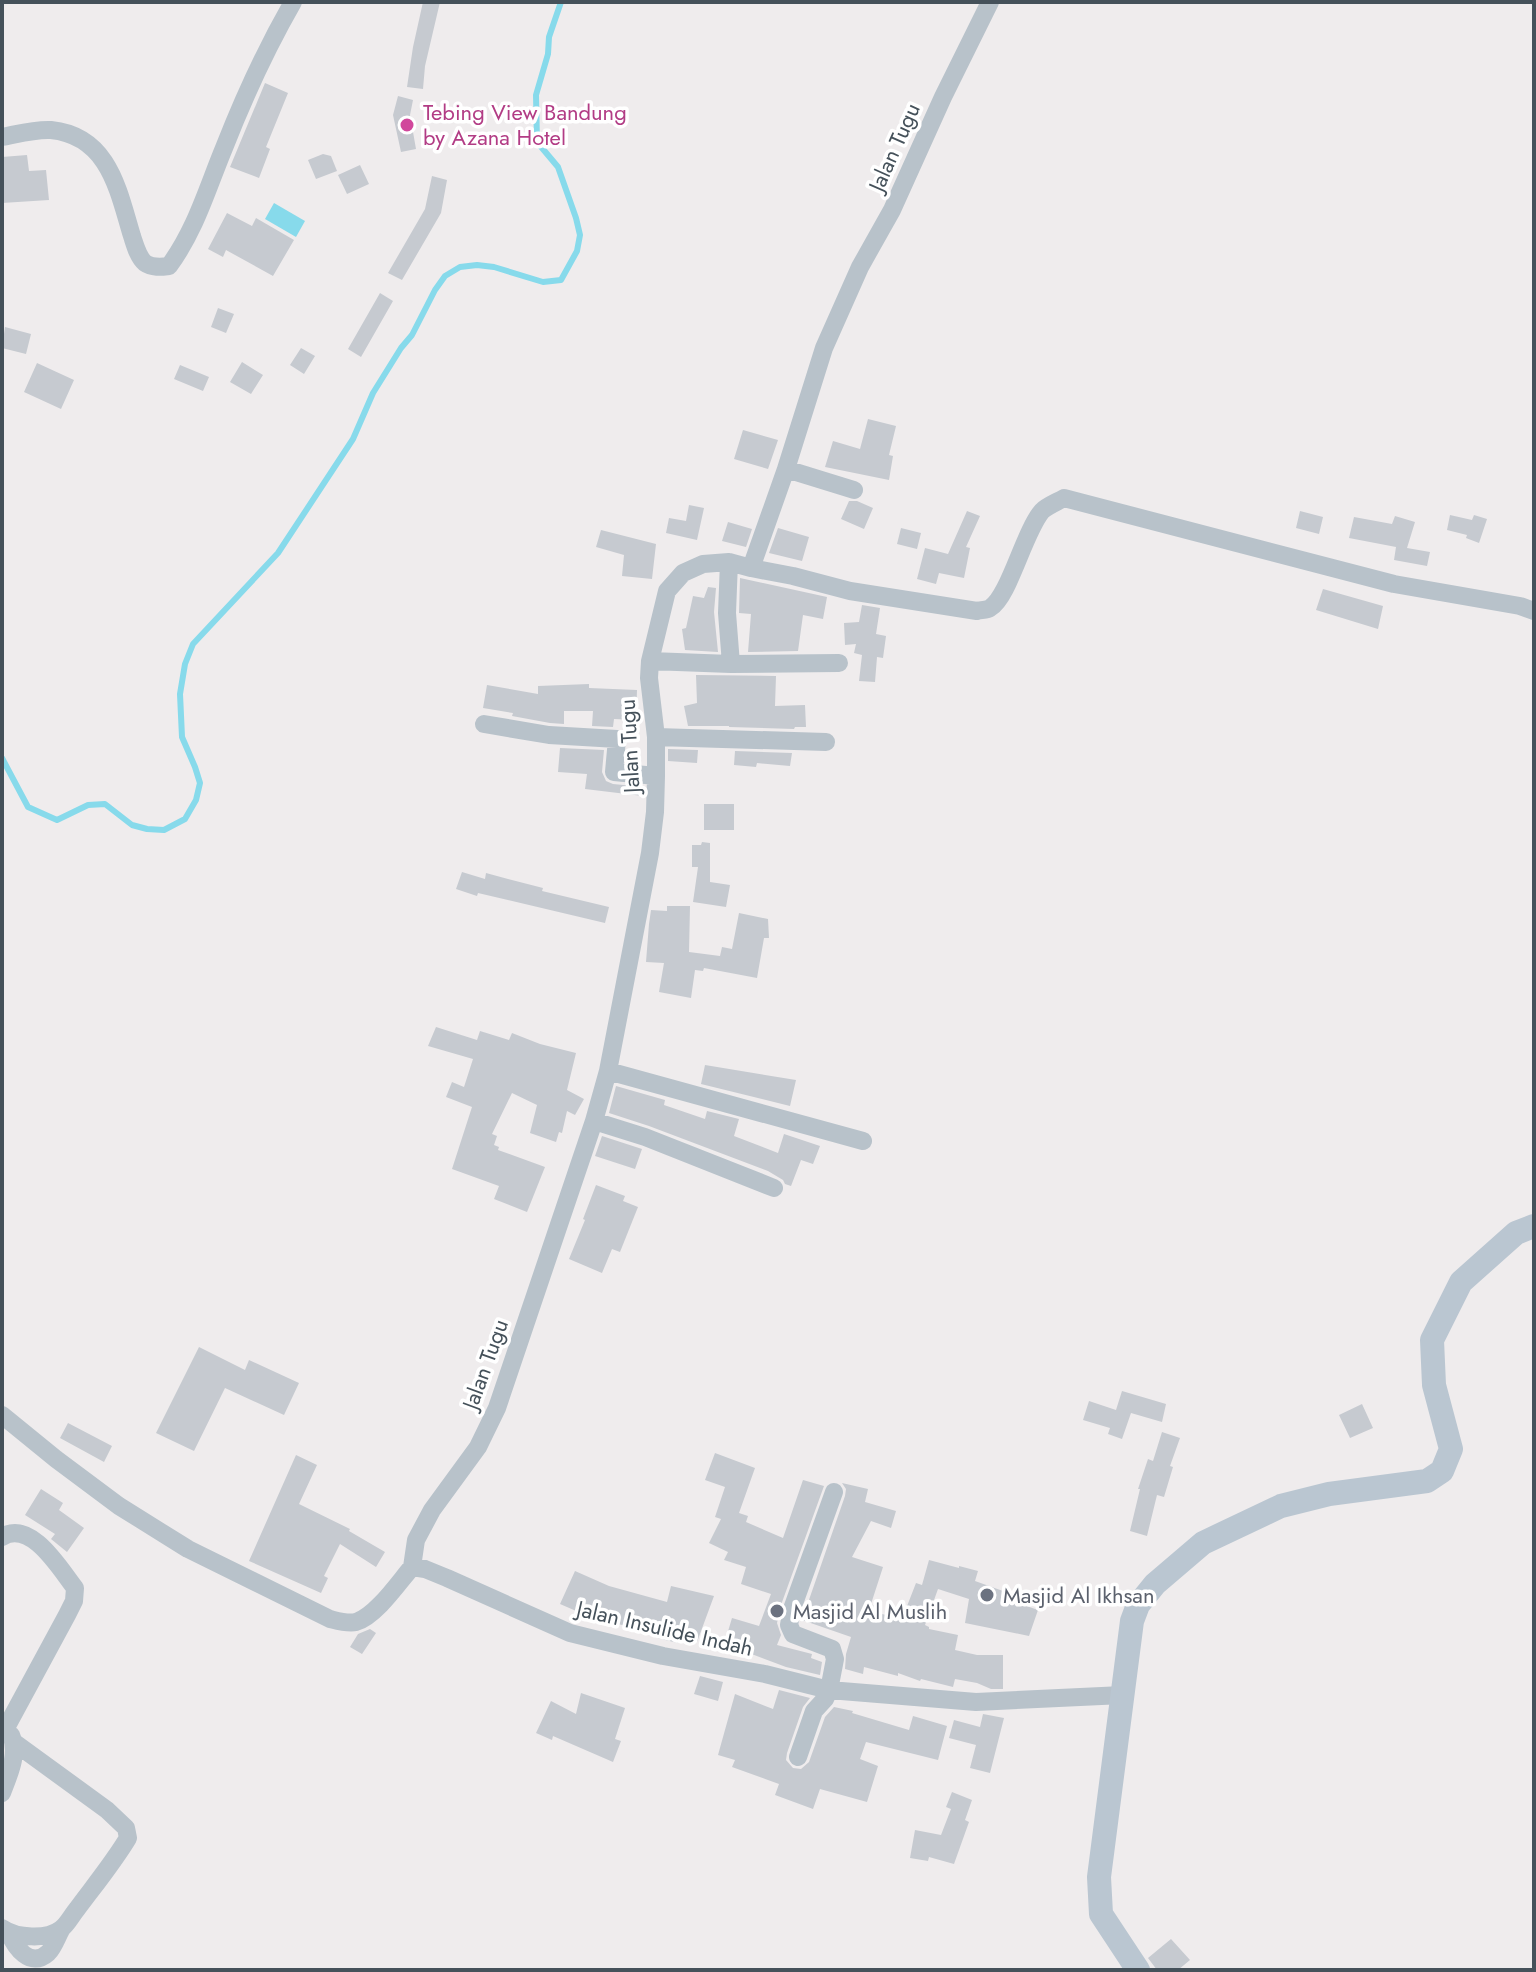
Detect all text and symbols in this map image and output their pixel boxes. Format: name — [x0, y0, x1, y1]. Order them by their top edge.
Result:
place label: Tebing View Bandung by Azana Hotel — [423, 96, 627, 153]
street label: Jalan Tugu — [859, 98, 928, 199]
marker: Tebing View Bandung by Azana Hotel — [398, 116, 416, 134]
street label: Jalan Tugu — [611, 698, 648, 797]
street label: Jalan Tugu — [453, 1314, 516, 1416]
place label: Masjid Al Ikhsan — [1003, 1579, 1154, 1611]
marker: Masjid Al Ikhsan — [978, 1586, 996, 1604]
street label: Jalan Insulide Indah — [571, 1592, 756, 1664]
place label: Masjid Al Muslih — [793, 1595, 947, 1627]
marker: Masjid Al Muslih — [768, 1602, 786, 1620]

